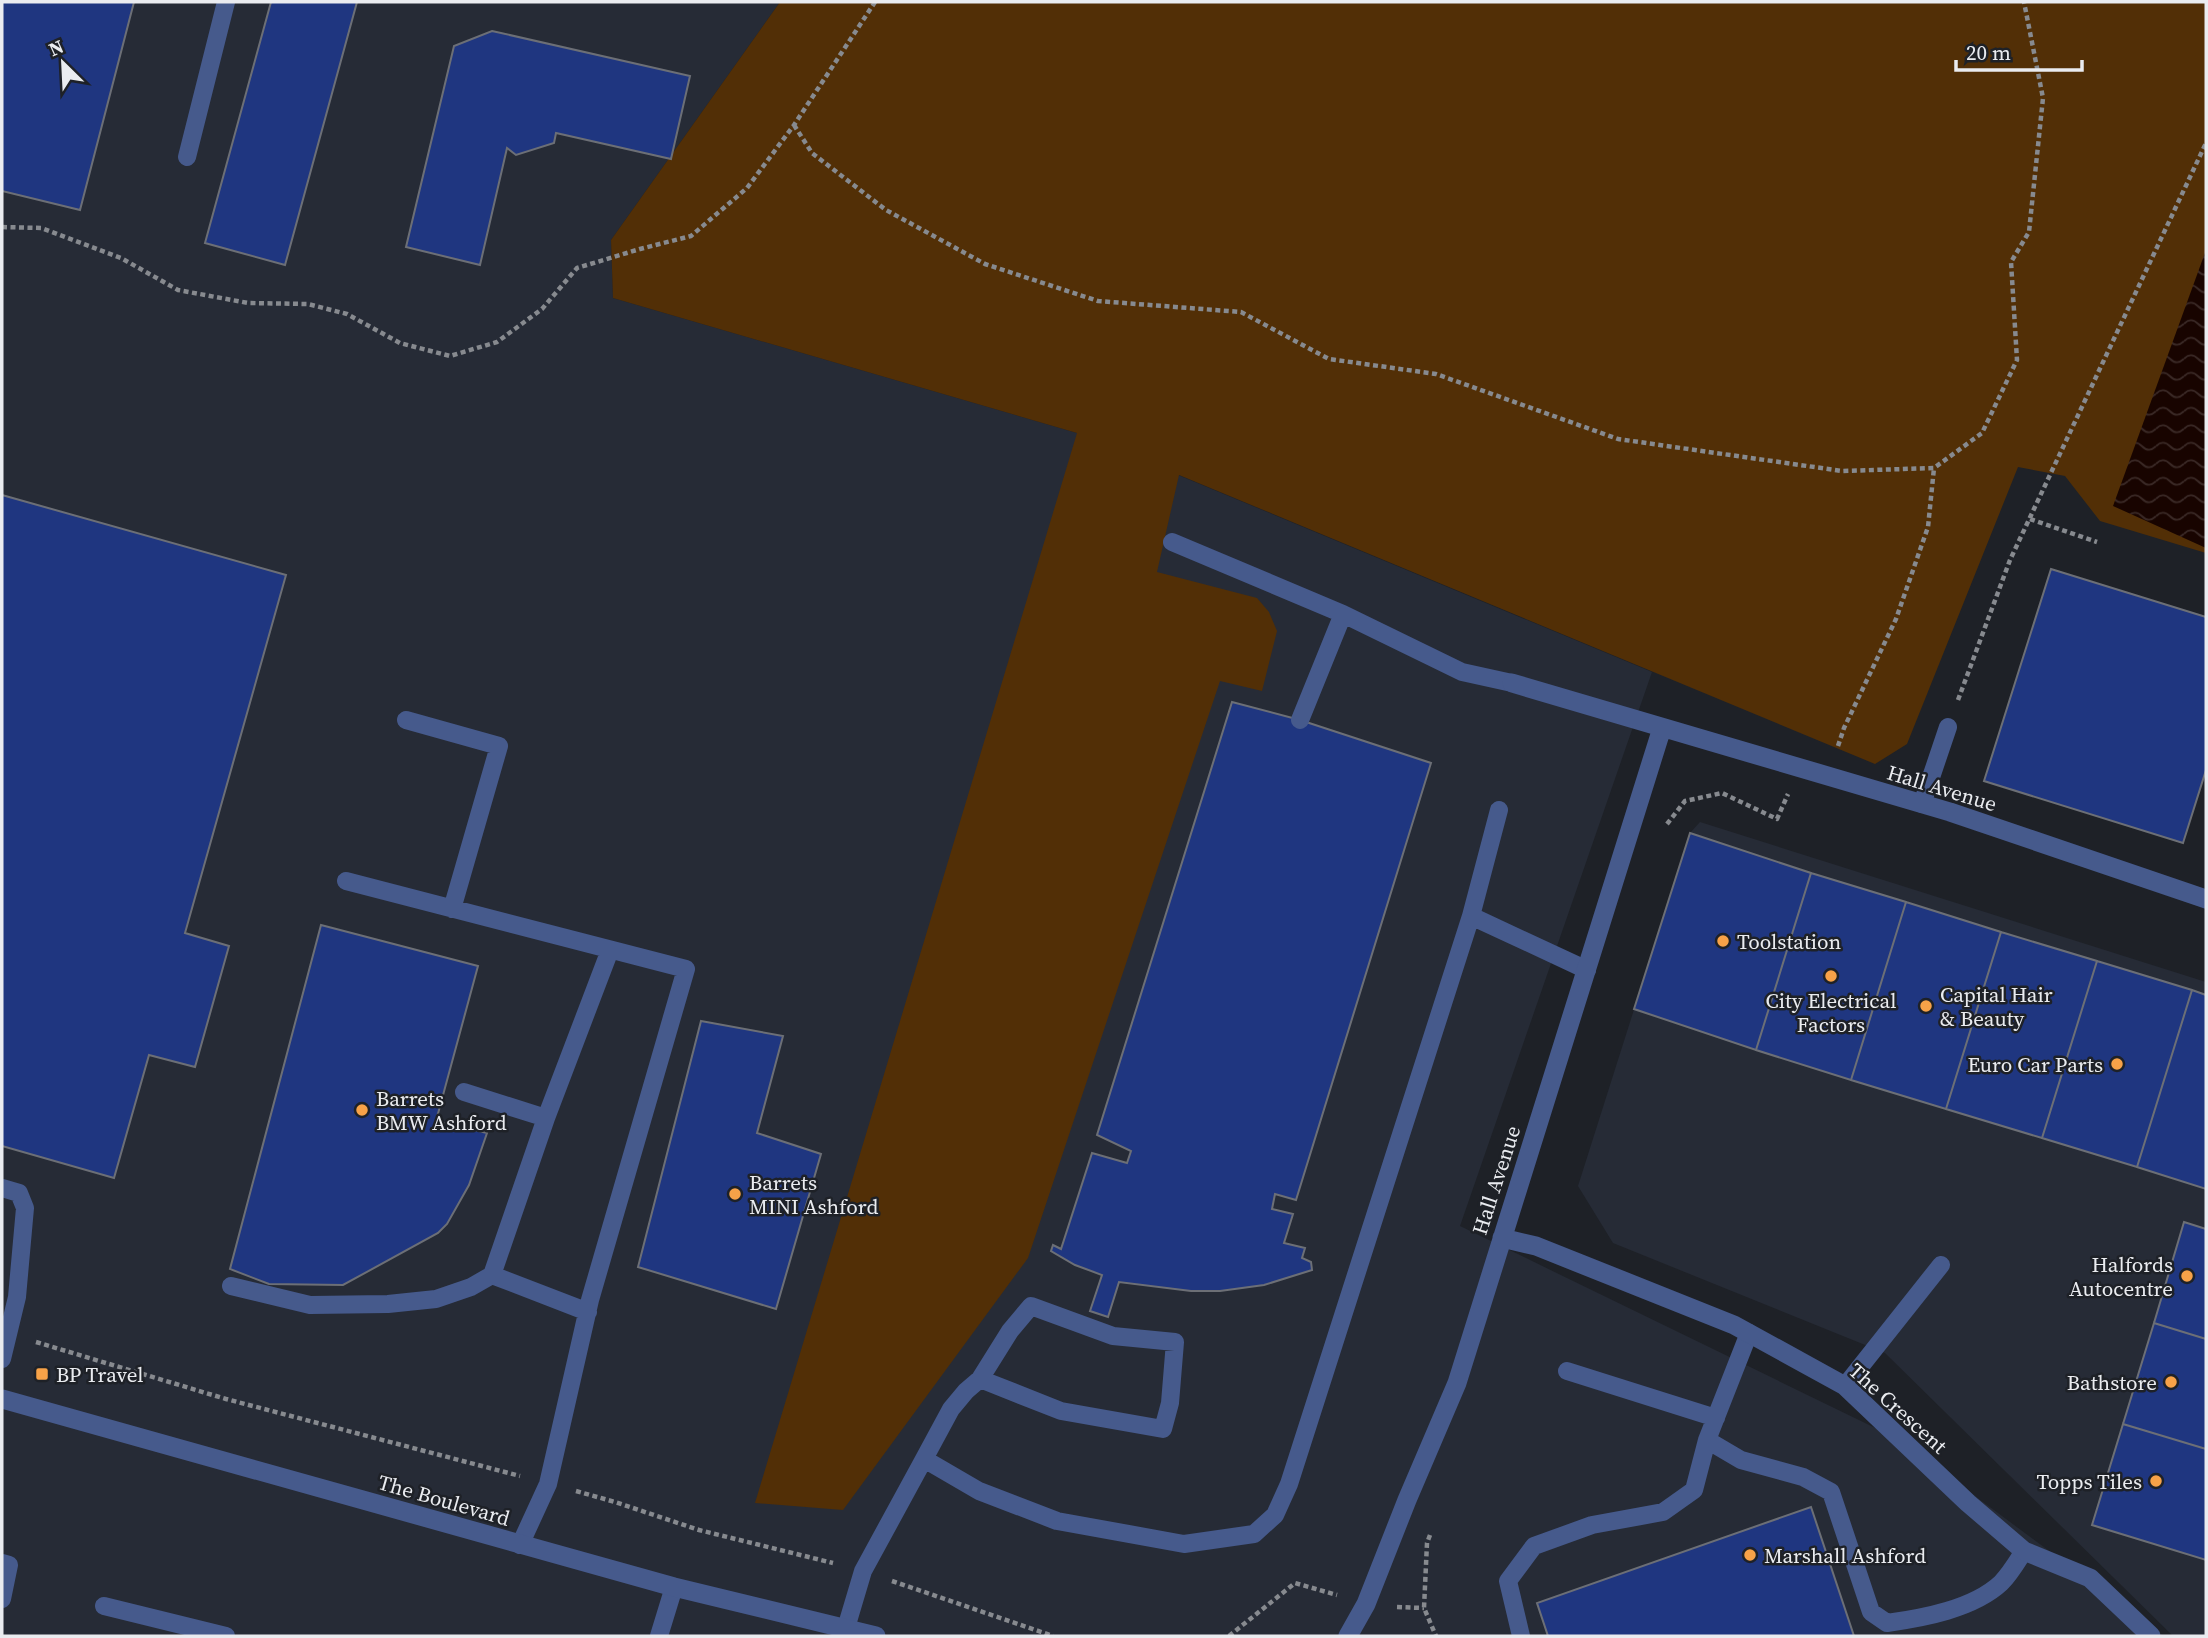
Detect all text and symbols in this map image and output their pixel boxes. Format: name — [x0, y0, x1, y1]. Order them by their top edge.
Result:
north arrow — [28, 28, 98, 98]
scale bar — [1956, 28, 2082, 72]
text: N — [44, 33, 68, 62]
text: 20 m — [1966, 38, 2011, 67]
street label: Hall Avenue — [1884, 758, 2000, 818]
place label: Toolstation — [1737, 927, 1842, 956]
marker: Toolstation — [1715, 933, 1731, 949]
marker: City Electrical Factors — [1823, 968, 1839, 984]
place label: Capital Hair & Beauty — [1940, 980, 2053, 1033]
place label: City Electrical Factors — [1765, 986, 1897, 1039]
marker: Capital Hair & Beauty — [1918, 998, 1934, 1014]
place label: Euro Car Parts — [1967, 1050, 2103, 1079]
marker: Euro Car Parts — [2109, 1056, 2125, 1072]
place label: Barrets BMW Ashford — [376, 1084, 507, 1137]
marker: Barrets BMW Ashford — [354, 1102, 370, 1118]
street label: Hall Avenue — [1465, 1122, 1527, 1238]
place label: Barrets MINI Ashford — [749, 1168, 878, 1221]
marker: Barrets MINI Ashford — [727, 1186, 743, 1202]
place label: Halfords Autocentre — [2069, 1250, 2173, 1303]
marker: Halfords Autocentre — [2179, 1268, 2195, 1284]
street label: The Crescent — [1843, 1356, 1954, 1460]
place label: BP Travel — [56, 1360, 143, 1389]
marker: BP Travel — [34, 1366, 50, 1382]
place label: Bathstore — [2067, 1368, 2157, 1397]
marker: Bathstore — [2163, 1374, 2179, 1390]
street label: The Boulevard — [375, 1467, 513, 1533]
place label: Topps Tiles — [2037, 1467, 2142, 1496]
marker: Topps Tiles — [2148, 1473, 2164, 1489]
place label: Marshall Ashford — [1764, 1541, 1926, 1570]
marker: Marshall Ashford — [1742, 1547, 1758, 1563]

